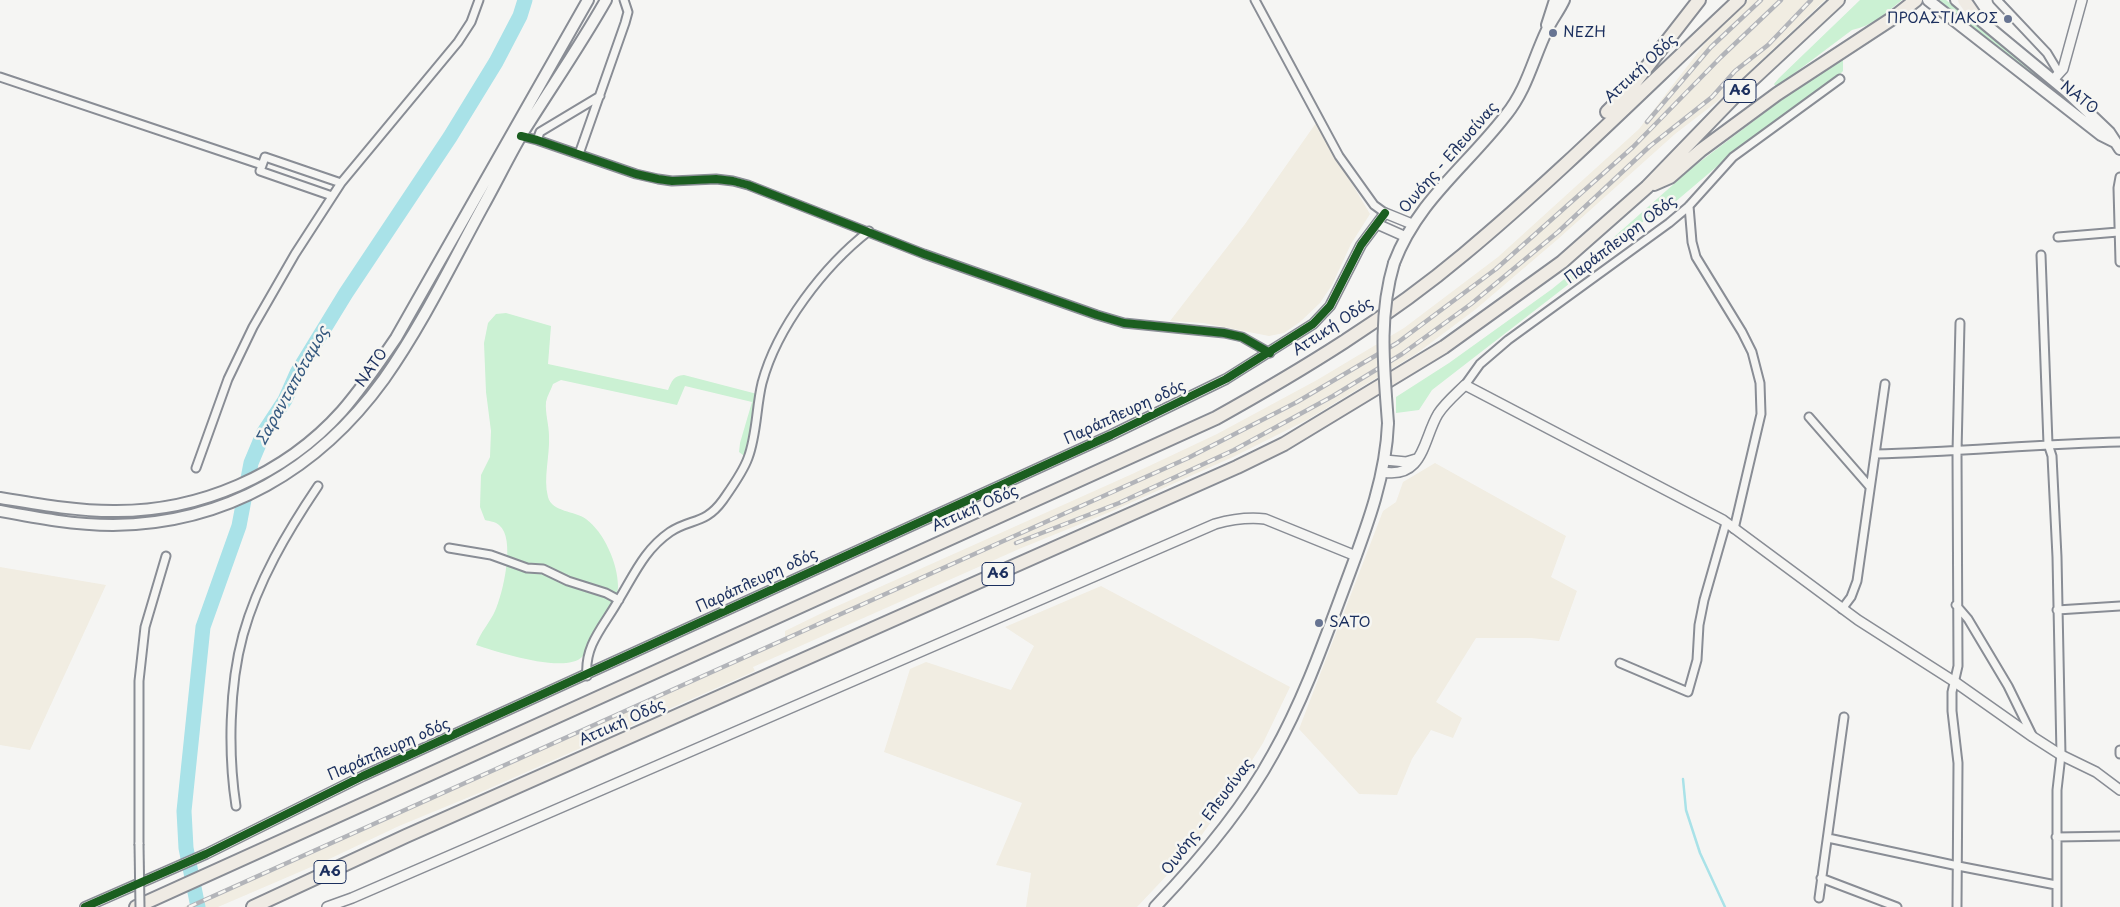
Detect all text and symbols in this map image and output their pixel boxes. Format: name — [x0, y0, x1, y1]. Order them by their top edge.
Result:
place label: ΠΡΟΑΣΤΙΑΚΟΣ — [1887, 10, 1998, 28]
marker: ΠΡΟΑΣΤΙΑΚΟΣ — [2002, 13, 2014, 25]
place label: ΝΕΖΗ — [1563, 24, 1606, 42]
marker: ΝΕΖΗ — [1547, 27, 1559, 39]
street label: Αττική Οδός — [1601, 31, 1681, 107]
street label: ΝΑΤΟ — [2057, 78, 2101, 118]
road number: Α6 — [1724, 80, 1756, 102]
street label: Οινόης - Ελευσίνας — [1396, 99, 1502, 217]
street label: Παράπλευρη Οδός — [1562, 192, 1680, 288]
street label: Αττική Οδός — [1289, 294, 1377, 360]
water label: Σαρανταπόταμος — [253, 324, 333, 448]
street label: ΝΑΤΟ — [352, 345, 392, 391]
street label: Παράπλευρη οδός — [1062, 377, 1188, 449]
street label: Αττική Οδός — [929, 482, 1021, 536]
street label: Παράπλευρη οδός — [694, 545, 820, 617]
road number: Α6 — [982, 562, 1014, 586]
place label: SATO — [1329, 614, 1371, 632]
marker: SATO — [1313, 617, 1325, 629]
street label: Αττική Οδός — [576, 696, 668, 750]
street label: Παράπλευρη οδός — [325, 715, 453, 785]
street label: Οινόης - Ελευσίνας — [1158, 755, 1258, 879]
road number: Α6 — [314, 860, 346, 884]

